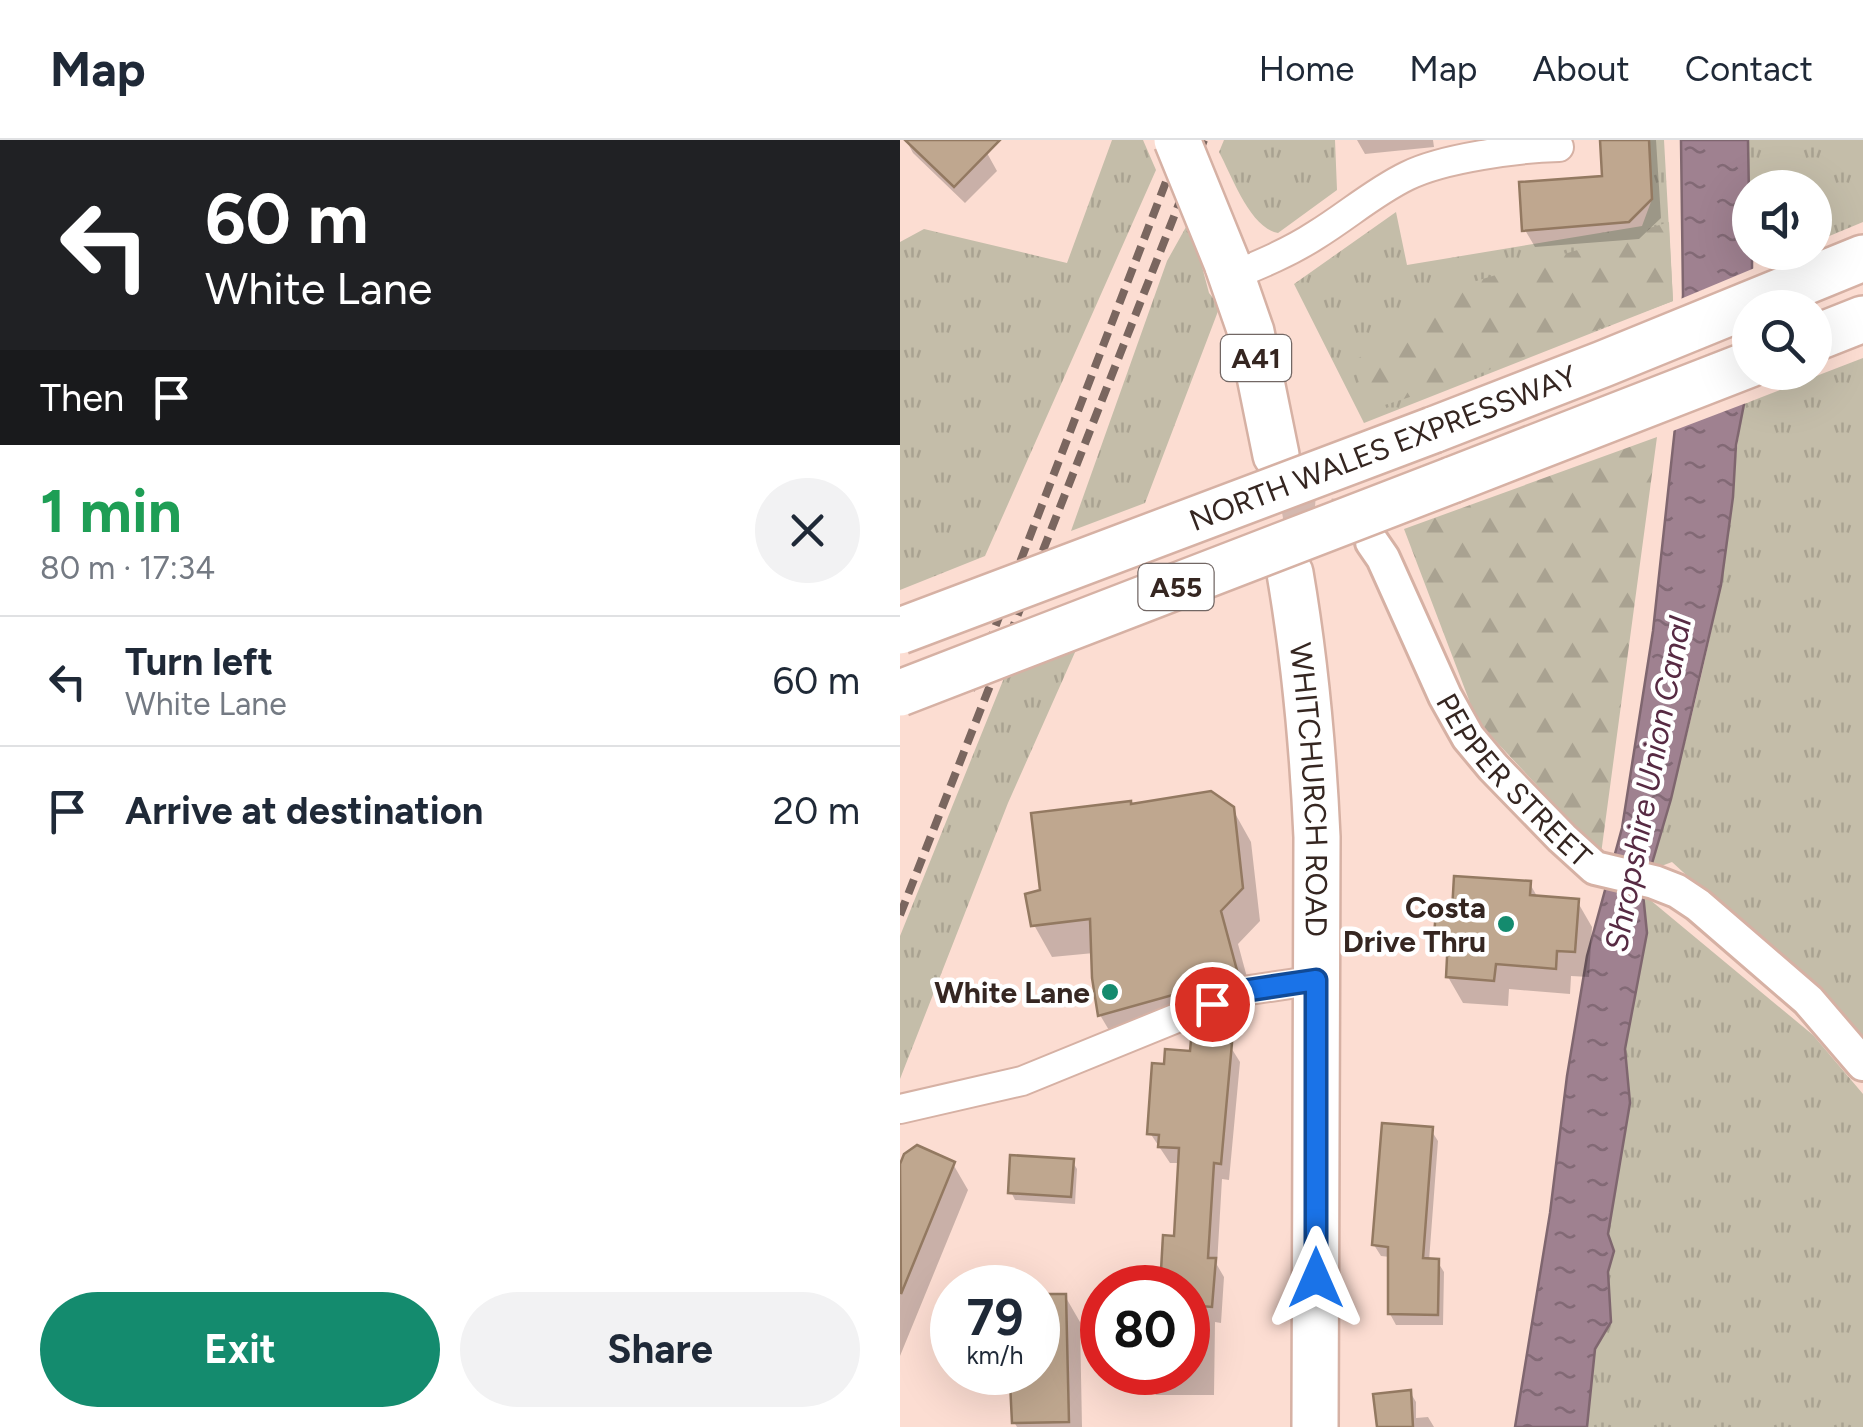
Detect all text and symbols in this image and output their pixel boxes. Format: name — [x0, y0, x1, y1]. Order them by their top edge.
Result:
text: Map — [50, 40, 146, 98]
text: Home — [1259, 48, 1354, 90]
text: Map — [1409, 48, 1478, 90]
text: About — [1533, 48, 1630, 90]
text: Contact — [1685, 48, 1813, 90]
map controls — [1732, 170, 1832, 390]
button: sound — [1732, 170, 1832, 270]
text: 60 m — [205, 176, 369, 261]
icon: left — [40, 180, 170, 310]
text: White Lane — [205, 261, 432, 315]
button: search — [1732, 290, 1832, 390]
road number: A41 — [1221, 335, 1291, 381]
street label: NORTH WALES EXPRESSWAY — [1184, 357, 1582, 539]
icon: arrive — [144, 370, 199, 425]
text: Then — [40, 375, 124, 421]
text: 1 min — [40, 475, 182, 547]
button: close — [755, 478, 860, 583]
text: 80 m · 17:34 — [40, 549, 215, 587]
road number: A55 — [1138, 564, 1214, 610]
water label: Shropshire Union Canal — [1597, 612, 1699, 955]
text: Turn left — [125, 639, 273, 685]
street label: WHITCHURCH ROAD — [1282, 641, 1336, 937]
icon: left — [40, 654, 95, 709]
text: 60 m — [772, 658, 860, 704]
text: White Lane — [125, 685, 287, 723]
street label: PEPPER STREET — [1429, 686, 1600, 875]
icon: arrive — [40, 784, 95, 839]
text: Arrive at destination — [125, 788, 483, 834]
text: 20 m — [773, 788, 860, 834]
place label: Costa Drive Thru — [1343, 889, 1486, 960]
marker: Costa Drive Thru — [1495, 913, 1517, 935]
pin — [1170, 962, 1255, 1047]
place label: White Lane — [934, 974, 1090, 1011]
icon: arrive — [1185, 977, 1240, 1032]
marker: White Lane — [1099, 981, 1121, 1003]
position arrow — [1264, 1226, 1368, 1330]
speed limit sign: 80 — [1080, 1265, 1210, 1395]
text: 79 — [967, 1287, 1023, 1348]
button: Exit — [40, 1292, 440, 1407]
button: Share — [460, 1292, 860, 1407]
text: km/h — [966, 1340, 1024, 1370]

